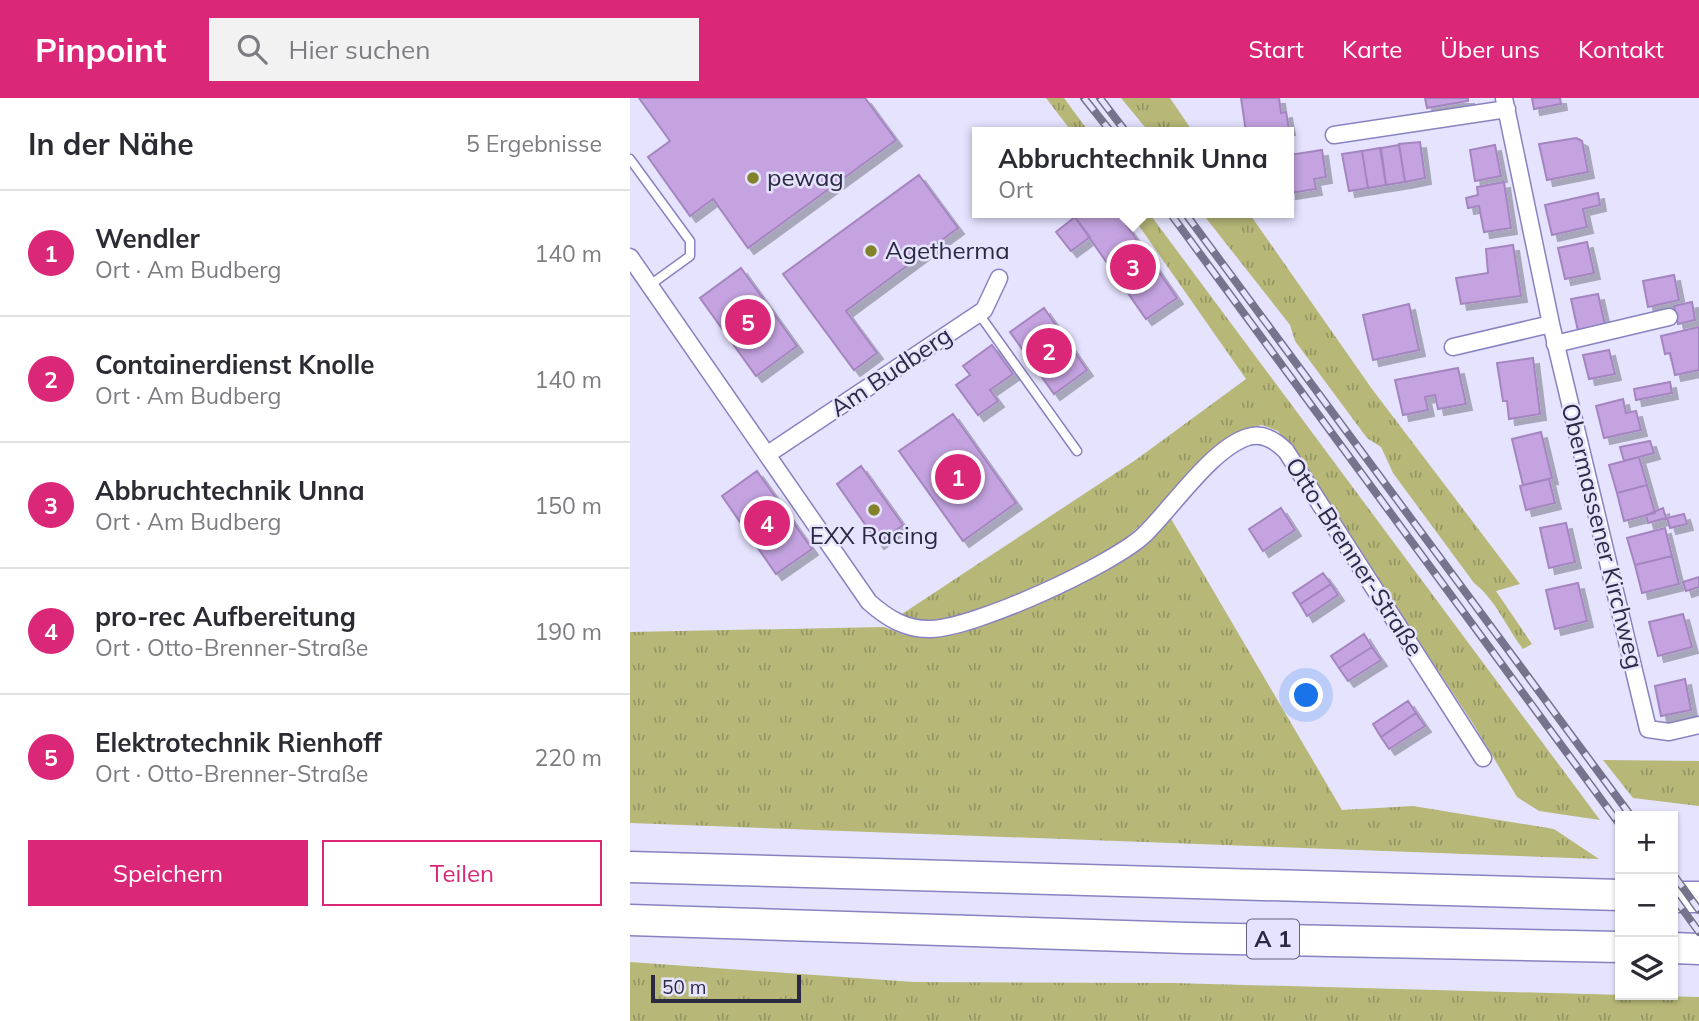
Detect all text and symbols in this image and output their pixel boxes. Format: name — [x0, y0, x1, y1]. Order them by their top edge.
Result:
search box — [209, 18, 699, 81]
text: Pinpoint — [35, 29, 167, 70]
icon: search — [233, 30, 271, 68]
text: Hier suchen — [289, 33, 430, 66]
text: Start — [1248, 34, 1304, 64]
text: Karte — [1342, 34, 1402, 64]
text: Über uns — [1440, 34, 1540, 64]
text: Kontakt — [1578, 34, 1664, 64]
text: In der Nähe — [28, 125, 194, 163]
popup — [972, 127, 1294, 218]
text: 5 Ergebnisse — [466, 129, 602, 158]
text: Abbruchtechnik Unna — [998, 142, 1268, 175]
place label: pewag — [767, 162, 844, 192]
marker: pewag — [745, 170, 761, 186]
text: Ort — [998, 175, 1033, 204]
text: Wendler — [95, 222, 200, 255]
place label: Agetherma — [885, 235, 1010, 265]
text: 1 — [44, 239, 58, 268]
text: 140 m — [534, 239, 602, 268]
pin: 3 — [1110, 241, 1156, 293]
marker: Agetherma — [863, 243, 879, 259]
text: Ort · Am Budberg — [95, 255, 281, 284]
pin: 5 — [725, 296, 771, 348]
street label: Am Budberg — [824, 320, 957, 423]
pin: 2 — [1026, 325, 1072, 377]
text: Containerdienst Knolle — [95, 348, 375, 381]
text: 2 — [44, 365, 58, 394]
text: 140 m — [534, 365, 602, 394]
text: Ort · Am Budberg — [95, 381, 281, 410]
street label: Obermassener Kirchweg — [1555, 400, 1651, 672]
pin: 1 — [935, 451, 981, 503]
street label: Otto-Brenner-Straße — [1279, 451, 1430, 661]
text: Abbruchtechnik Unna — [95, 474, 365, 507]
text: 3 — [44, 491, 58, 520]
text: 150 m — [534, 491, 602, 520]
pin: 4 — [744, 497, 790, 549]
marker: EXX Racing — [866, 502, 882, 518]
text: Ort · Am Budberg — [95, 507, 281, 536]
place label: EXX Racing — [810, 520, 938, 550]
text: pro-rec Aufbereitung — [95, 600, 356, 633]
text: 4 — [44, 617, 58, 646]
text: 190 m — [534, 617, 602, 646]
text: Ort · Otto-Brenner-Straße — [95, 633, 368, 662]
your location — [1289, 678, 1323, 712]
text: Elektrotechnik Rienhoff — [95, 726, 382, 759]
text: 5 — [44, 743, 58, 772]
text: 220 m — [534, 743, 602, 772]
text: Ort · Otto-Brenner-Straße — [95, 759, 368, 788]
map controls — [1615, 811, 1678, 1000]
button: + — [1615, 811, 1678, 874]
button: Speichern — [28, 840, 308, 906]
button: Teilen — [322, 840, 602, 906]
button: − — [1615, 874, 1678, 937]
road number: A 1 — [1247, 919, 1299, 958]
button: layers — [1615, 937, 1678, 1000]
scale bar — [651, 972, 802, 1004]
text: 50 m — [662, 975, 706, 999]

